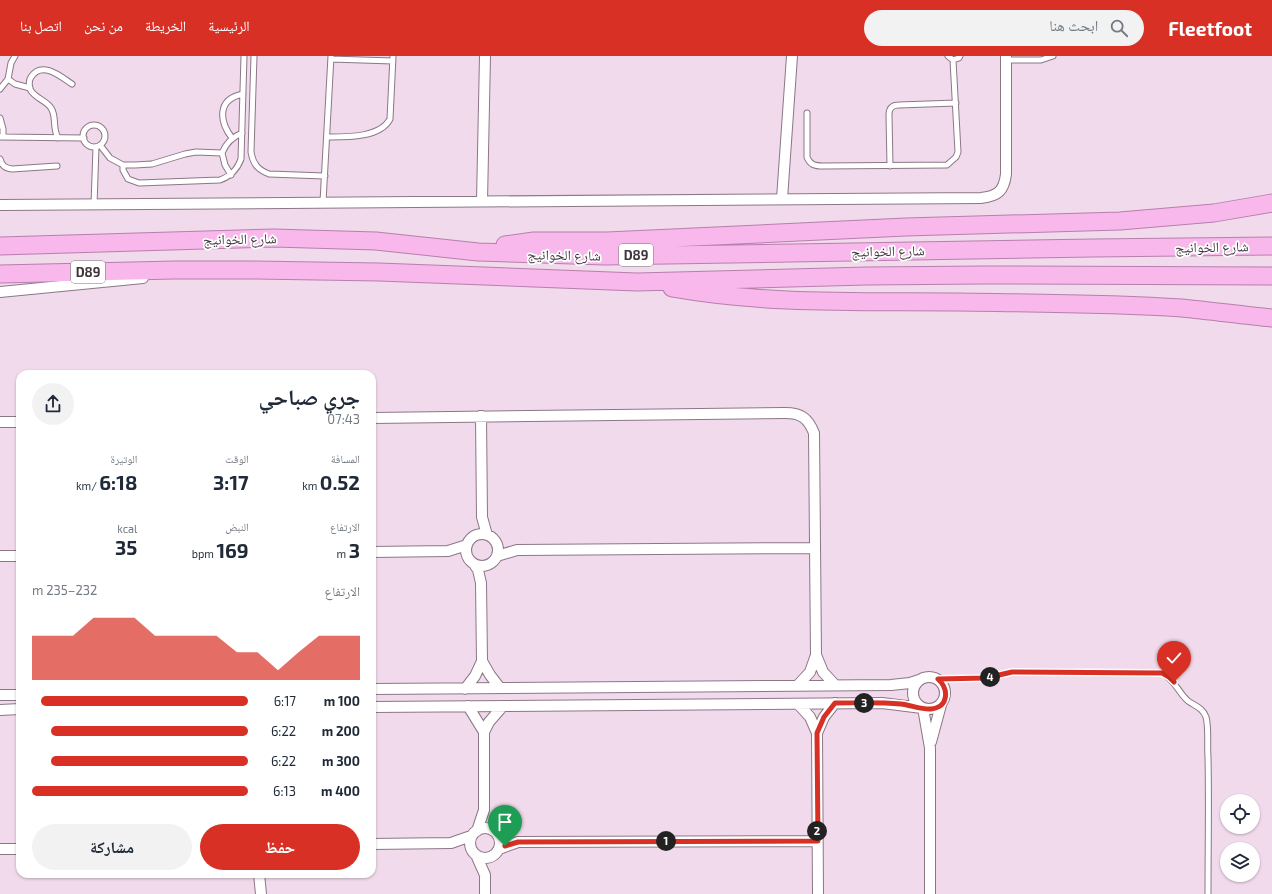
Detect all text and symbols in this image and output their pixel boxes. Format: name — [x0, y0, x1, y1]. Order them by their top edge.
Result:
search box — [864, 10, 1144, 46]
text: ابحث هنا — [1049, 16, 1098, 34]
text: اتصل بنا — [20, 17, 62, 34]
text: من نحن — [84, 17, 123, 34]
text: الخريطة — [145, 17, 186, 34]
text: الرئيسية — [208, 17, 250, 34]
icon: search — [1108, 17, 1130, 39]
text: Fleetfoot — [1168, 17, 1252, 40]
street label: شارع الخوانيج — [203, 229, 277, 250]
street label: شارع الخوانيج — [1175, 237, 1249, 258]
street label: شارع الخوانيج — [851, 241, 925, 262]
road number: D89 — [619, 244, 653, 266]
street label: شارع الخوانيج — [527, 245, 601, 266]
road number: D89 — [71, 261, 105, 283]
button: share — [32, 383, 74, 425]
text: جري صباحي — [259, 383, 360, 409]
text: 07:43 — [327, 411, 360, 427]
text: الوتيرة — [111, 452, 137, 465]
text: الوقت — [225, 452, 249, 465]
text: المسافة — [331, 452, 360, 465]
text: 6:18 — [99, 470, 137, 494]
text: 3:17 — [213, 470, 249, 494]
text: 0.52 — [320, 470, 360, 494]
text: /km — [76, 479, 99, 492]
text: km — [302, 479, 320, 492]
text: النبض — [225, 520, 249, 533]
text: الارتفاع — [330, 520, 360, 533]
text: kcal — [117, 522, 137, 535]
text: 35 — [115, 535, 137, 559]
text: 169 — [216, 538, 249, 562]
text: 3 — [349, 538, 360, 562]
text: bpm — [192, 547, 216, 560]
text: m — [337, 547, 349, 560]
text: 232–235 m — [32, 582, 97, 598]
text: الارتفاع — [325, 583, 360, 599]
pin — [1157, 641, 1191, 682]
icon: check — [1163, 647, 1185, 669]
pin: 4 — [980, 667, 1000, 687]
text: 4 — [986, 670, 994, 683]
text: 6:17 — [274, 693, 296, 709]
text: 100 m — [324, 693, 360, 709]
pin: 3 — [854, 693, 874, 713]
text: 3 — [861, 696, 867, 709]
text: 6:22 — [271, 723, 296, 739]
text: 200 m — [322, 723, 360, 739]
text: 6:22 — [271, 753, 296, 769]
text: 300 m — [322, 753, 360, 769]
text: 6:13 — [273, 783, 296, 799]
text: 400 m — [321, 783, 360, 799]
map controls — [1220, 794, 1260, 882]
button: locate — [1220, 794, 1260, 834]
pin — [488, 805, 522, 846]
icon: arrive — [494, 811, 516, 833]
pin: 2 — [807, 821, 827, 841]
button: مشاركة — [32, 824, 192, 870]
button: حفظ — [200, 824, 360, 870]
text: 2 — [814, 824, 820, 837]
pin: 1 — [656, 831, 676, 851]
text: 1 — [664, 834, 668, 847]
button: layers — [1220, 842, 1260, 882]

